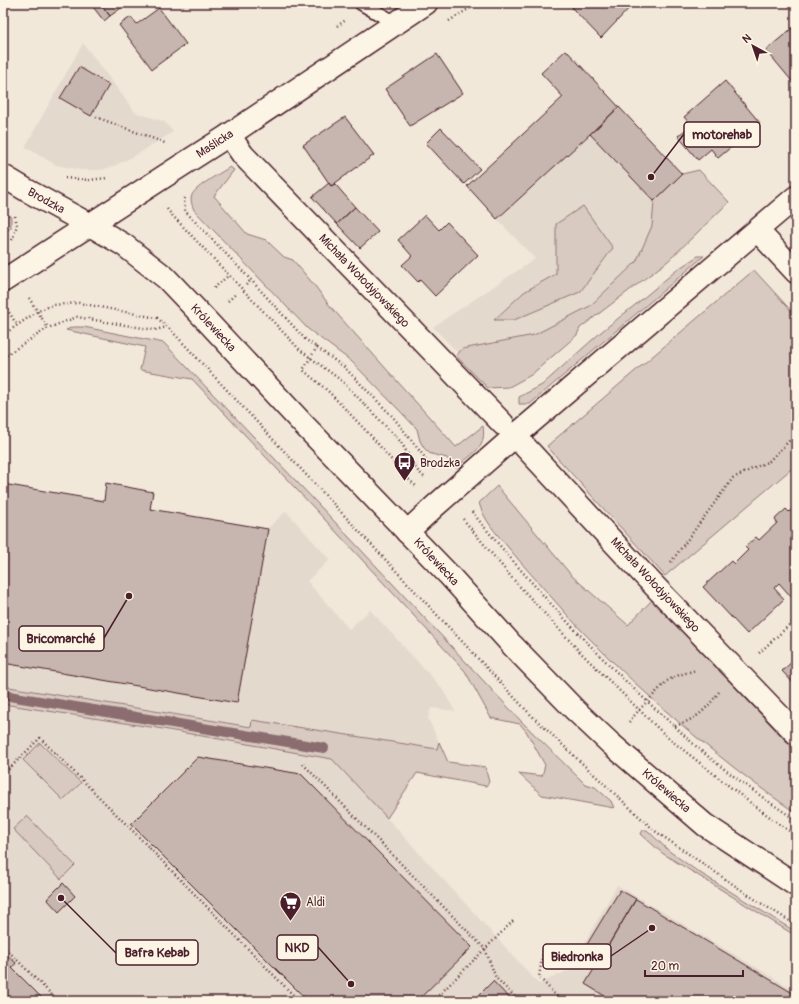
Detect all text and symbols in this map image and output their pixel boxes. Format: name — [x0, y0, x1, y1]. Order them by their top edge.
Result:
north arrow — [733, 26, 773, 66]
text: N — [740, 31, 754, 46]
callout: motorehab — [684, 122, 760, 147]
street label: Maślicka — [194, 126, 237, 162]
text: motorehab — [692, 127, 753, 143]
street label: Brodzka — [25, 185, 67, 217]
street label: Michała Wołodyjowskiego — [315, 231, 413, 331]
street label: Królewiecka — [187, 301, 239, 355]
bus stop icon: Brodzka — [392, 450, 418, 483]
place label: Brodzka — [420, 456, 460, 471]
street label: Michała Wołodyjowskiego — [607, 534, 703, 636]
street label: Królewiecka — [410, 535, 462, 589]
callout: Bricomarché — [19, 626, 104, 651]
text: Bricomarché — [26, 631, 96, 647]
street label: Królewiecka — [639, 766, 694, 817]
supermarket icon: Aldi — [278, 889, 304, 922]
place label: Aldi — [306, 895, 325, 910]
callout: NKD — [277, 935, 318, 960]
callout: Bafra Kebab — [116, 940, 198, 965]
text: NKD — [285, 940, 309, 956]
callout: Biedronka — [543, 944, 611, 969]
text: Bafra Kebab — [124, 945, 190, 961]
text: Biedronka — [551, 949, 603, 965]
scale bar — [645, 952, 743, 978]
text: 20 m — [651, 959, 680, 974]

